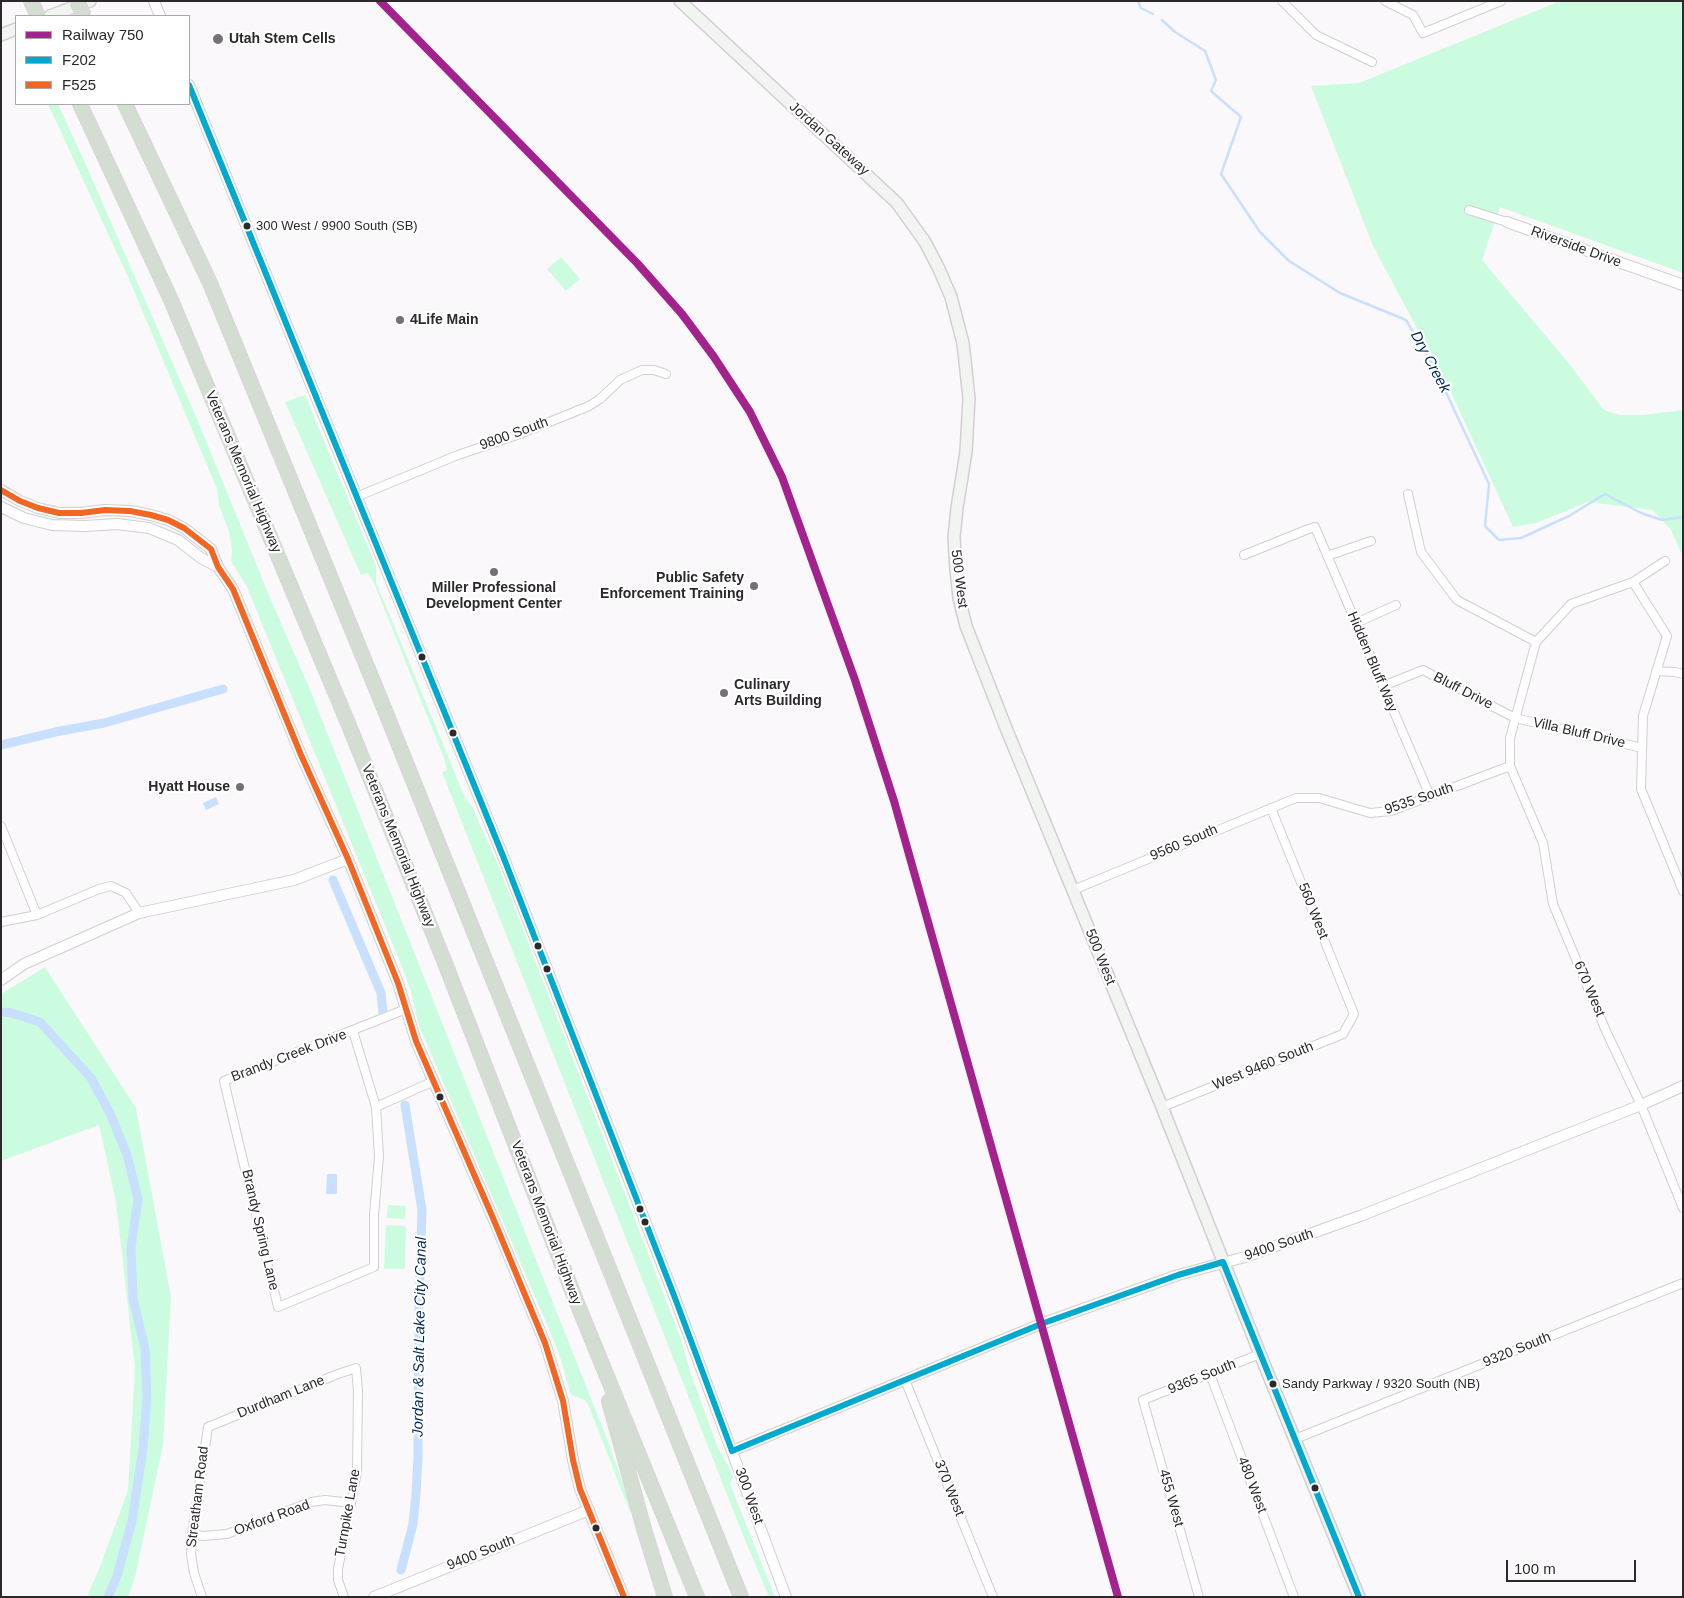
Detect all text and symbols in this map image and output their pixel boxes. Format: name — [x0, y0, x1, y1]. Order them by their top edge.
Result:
legend — [15, 15, 190, 105]
text: Railway 750 — [62, 26, 144, 43]
place label: Utah Stem Cells — [229, 31, 336, 47]
marker: Utah Stem Cells — [211, 32, 225, 46]
text: F202 — [62, 51, 96, 68]
text: F525 — [62, 76, 96, 93]
street label: Jordan Gateway — [785, 99, 873, 179]
place label: 300 West / 9900 South (SB) — [256, 218, 418, 234]
marker: 300 West / 9900 South (SB) — [242, 221, 252, 231]
street label: Riverside Drive — [1529, 223, 1623, 271]
place label: 4Life Main — [410, 312, 478, 328]
marker: 4Life Main — [394, 314, 406, 326]
water label: Dry Creek — [1406, 328, 1454, 396]
street label: Veterans Memorial Highway — [201, 388, 285, 556]
street label: 9800 South — [477, 414, 551, 454]
street label: 500 West — [947, 549, 971, 609]
marker: Miller Professional Development Center — [488, 566, 500, 578]
place label: Public Safety Enforcement Training — [600, 570, 744, 602]
place label: Miller Professional Development Center — [426, 580, 562, 612]
marker: Public Safety Enforcement Training — [748, 580, 760, 592]
street label: Hidden Bluff Way — [1343, 609, 1401, 715]
unlabelled marker — [417, 652, 427, 662]
street label: Bluff Drive — [1431, 669, 1495, 713]
place label: Culinary Arts Building — [734, 677, 822, 710]
marker: Culinary Arts Building — [718, 687, 730, 699]
street label: Villa Bluff Drive — [1531, 714, 1627, 752]
unlabelled marker — [448, 728, 458, 738]
street label: Veterans Memorial Highway — [358, 762, 438, 930]
place label: Hyatt House — [148, 779, 230, 795]
street label: 9535 South — [1382, 779, 1456, 819]
marker: Hyatt House — [234, 781, 246, 793]
street label: 9560 South — [1148, 821, 1220, 865]
street label: 560 West — [1294, 881, 1332, 941]
street label: 500 West — [1081, 927, 1119, 987]
unlabelled marker — [533, 941, 543, 951]
street label: 670 West — [1570, 959, 1608, 1019]
unlabelled marker — [542, 964, 552, 974]
street label: Brandy Creek Drive — [229, 1026, 349, 1086]
street label: West 9460 South — [1210, 1038, 1316, 1094]
unlabelled marker — [435, 1092, 445, 1102]
street label: Veterans Memorial Highway — [507, 1139, 585, 1307]
street label: Brandy Spring Lane — [238, 1168, 282, 1292]
unlabelled marker — [635, 1204, 645, 1214]
unlabelled marker — [640, 1217, 650, 1227]
street label: 9400 South — [1242, 1225, 1316, 1265]
water label: Jordan & Salt Lake City Canal — [409, 1237, 431, 1437]
street label: 9320 South — [1481, 1329, 1553, 1371]
street label: 9365 South — [1166, 1356, 1238, 1398]
street label: Durdham Lane — [235, 1372, 327, 1422]
place label: Sandy Parkway / 9320 South (NB) — [1282, 1376, 1480, 1392]
marker: Sandy Parkway / 9320 South (NB) — [1268, 1379, 1278, 1389]
street label: Streatham Road — [183, 1445, 213, 1549]
street label: 480 West — [1234, 1455, 1270, 1515]
street label: 370 West — [930, 1458, 968, 1518]
street label: 300 West — [731, 1465, 767, 1527]
street label: 455 West — [1155, 1467, 1187, 1529]
street label: Turnpike Lane — [332, 1468, 364, 1558]
unlabelled marker — [1310, 1483, 1320, 1493]
street label: Oxford Road — [232, 1497, 312, 1539]
unlabelled marker — [591, 1523, 601, 1533]
street label: 9400 South — [445, 1532, 517, 1574]
scale bar — [1509, 1550, 1639, 1582]
text: 100 m — [1514, 1560, 1556, 1577]

